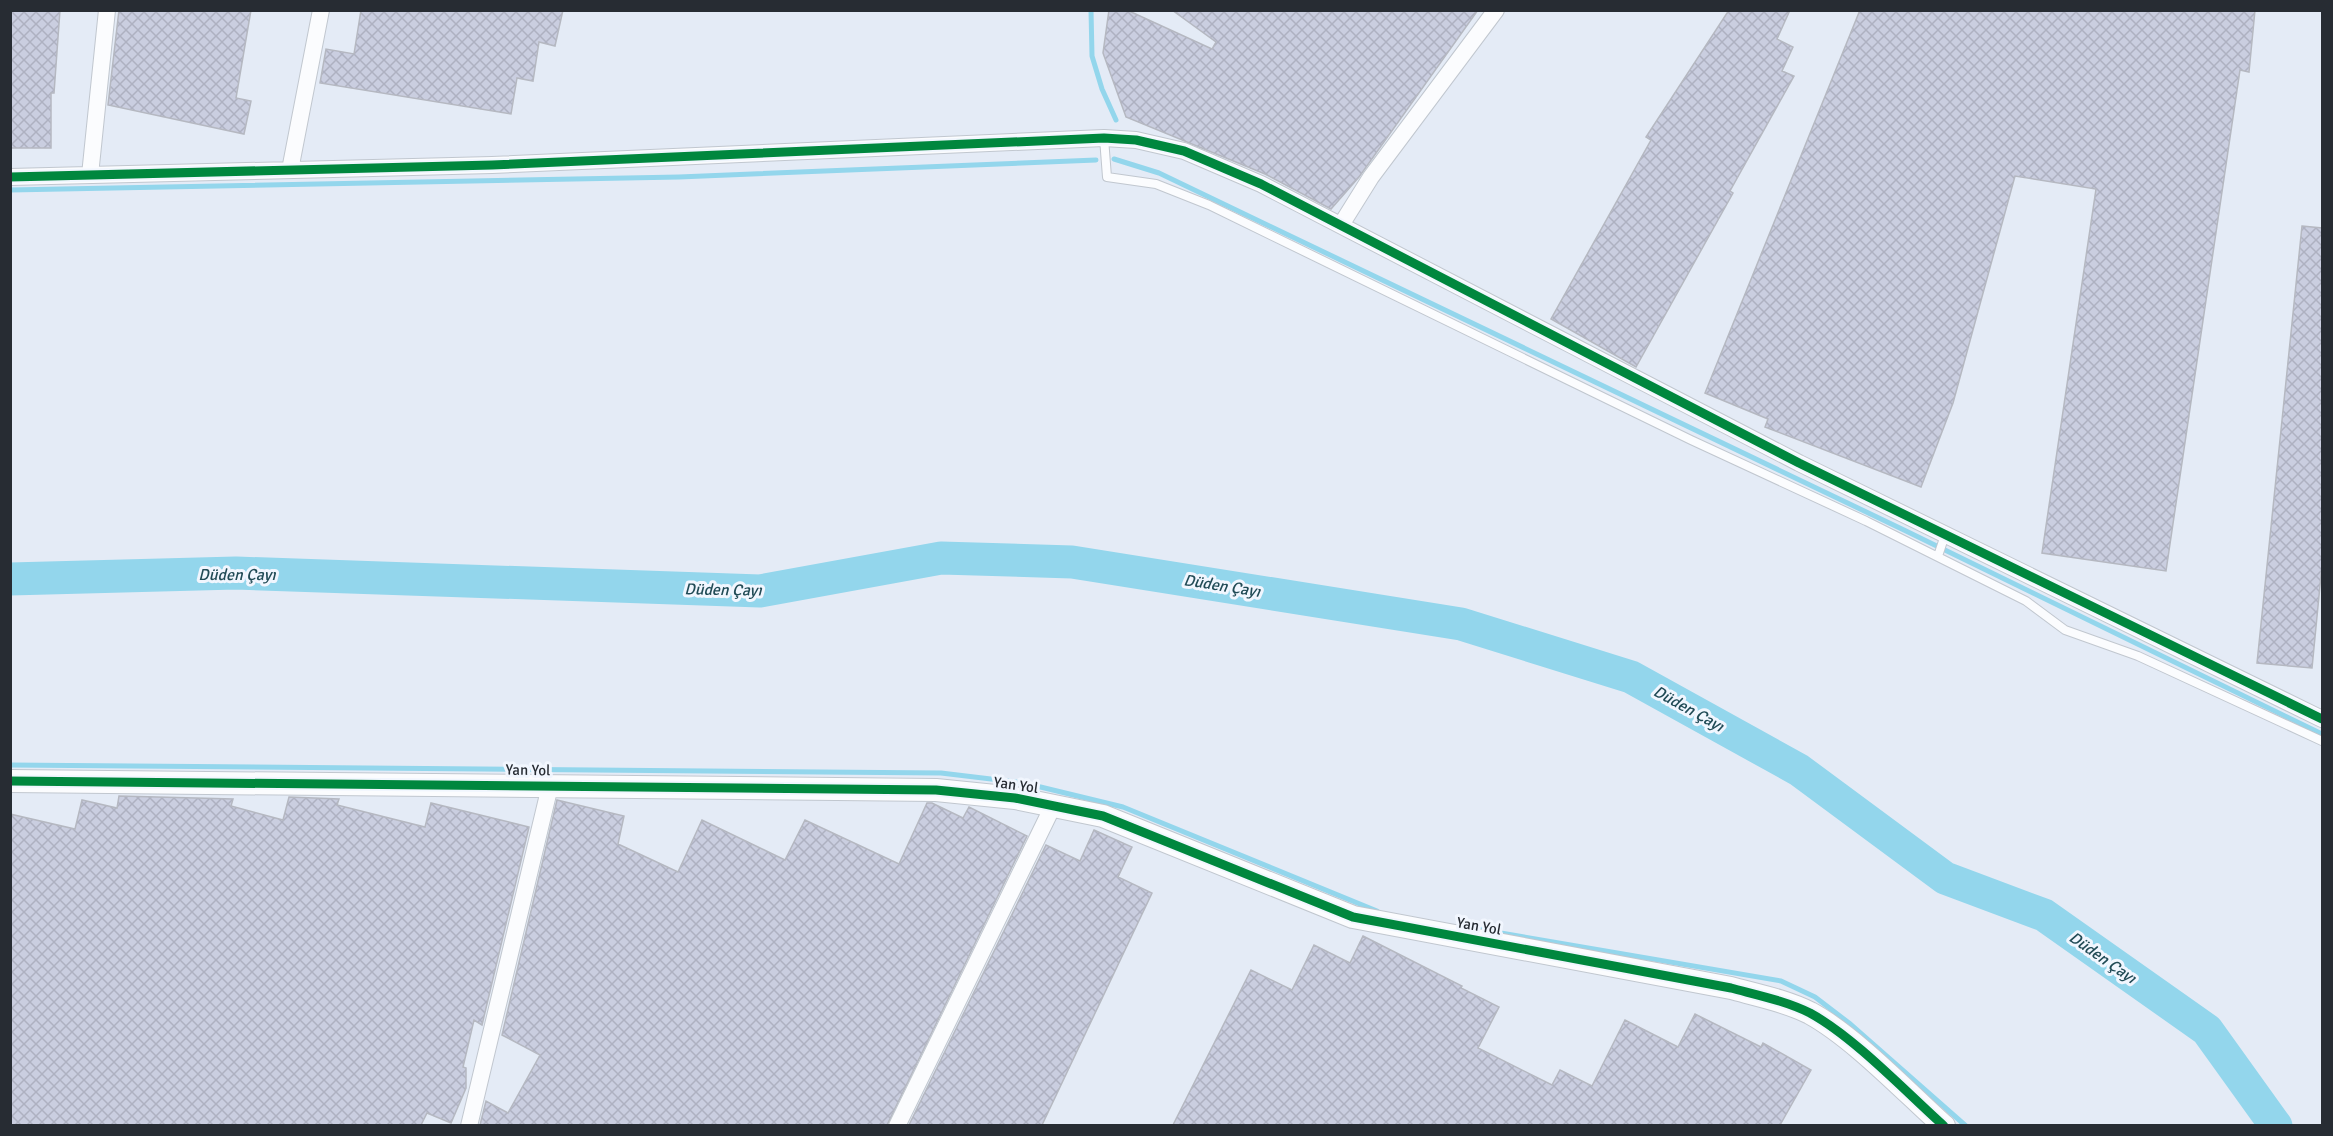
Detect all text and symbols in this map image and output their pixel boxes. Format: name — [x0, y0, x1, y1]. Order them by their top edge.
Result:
water label: Düden Çayı — [198, 565, 276, 585]
water label: Düden Çayı — [1182, 570, 1262, 602]
water label: Düden Çayı — [684, 579, 762, 601]
water label: Düden Çayı — [1650, 681, 1728, 737]
street label: Yan Yol — [505, 761, 551, 779]
street label: Yan Yol — [993, 773, 1039, 797]
street label: Yan Yol — [1455, 913, 1503, 939]
water label: Düden Çayı — [2065, 927, 2140, 989]

